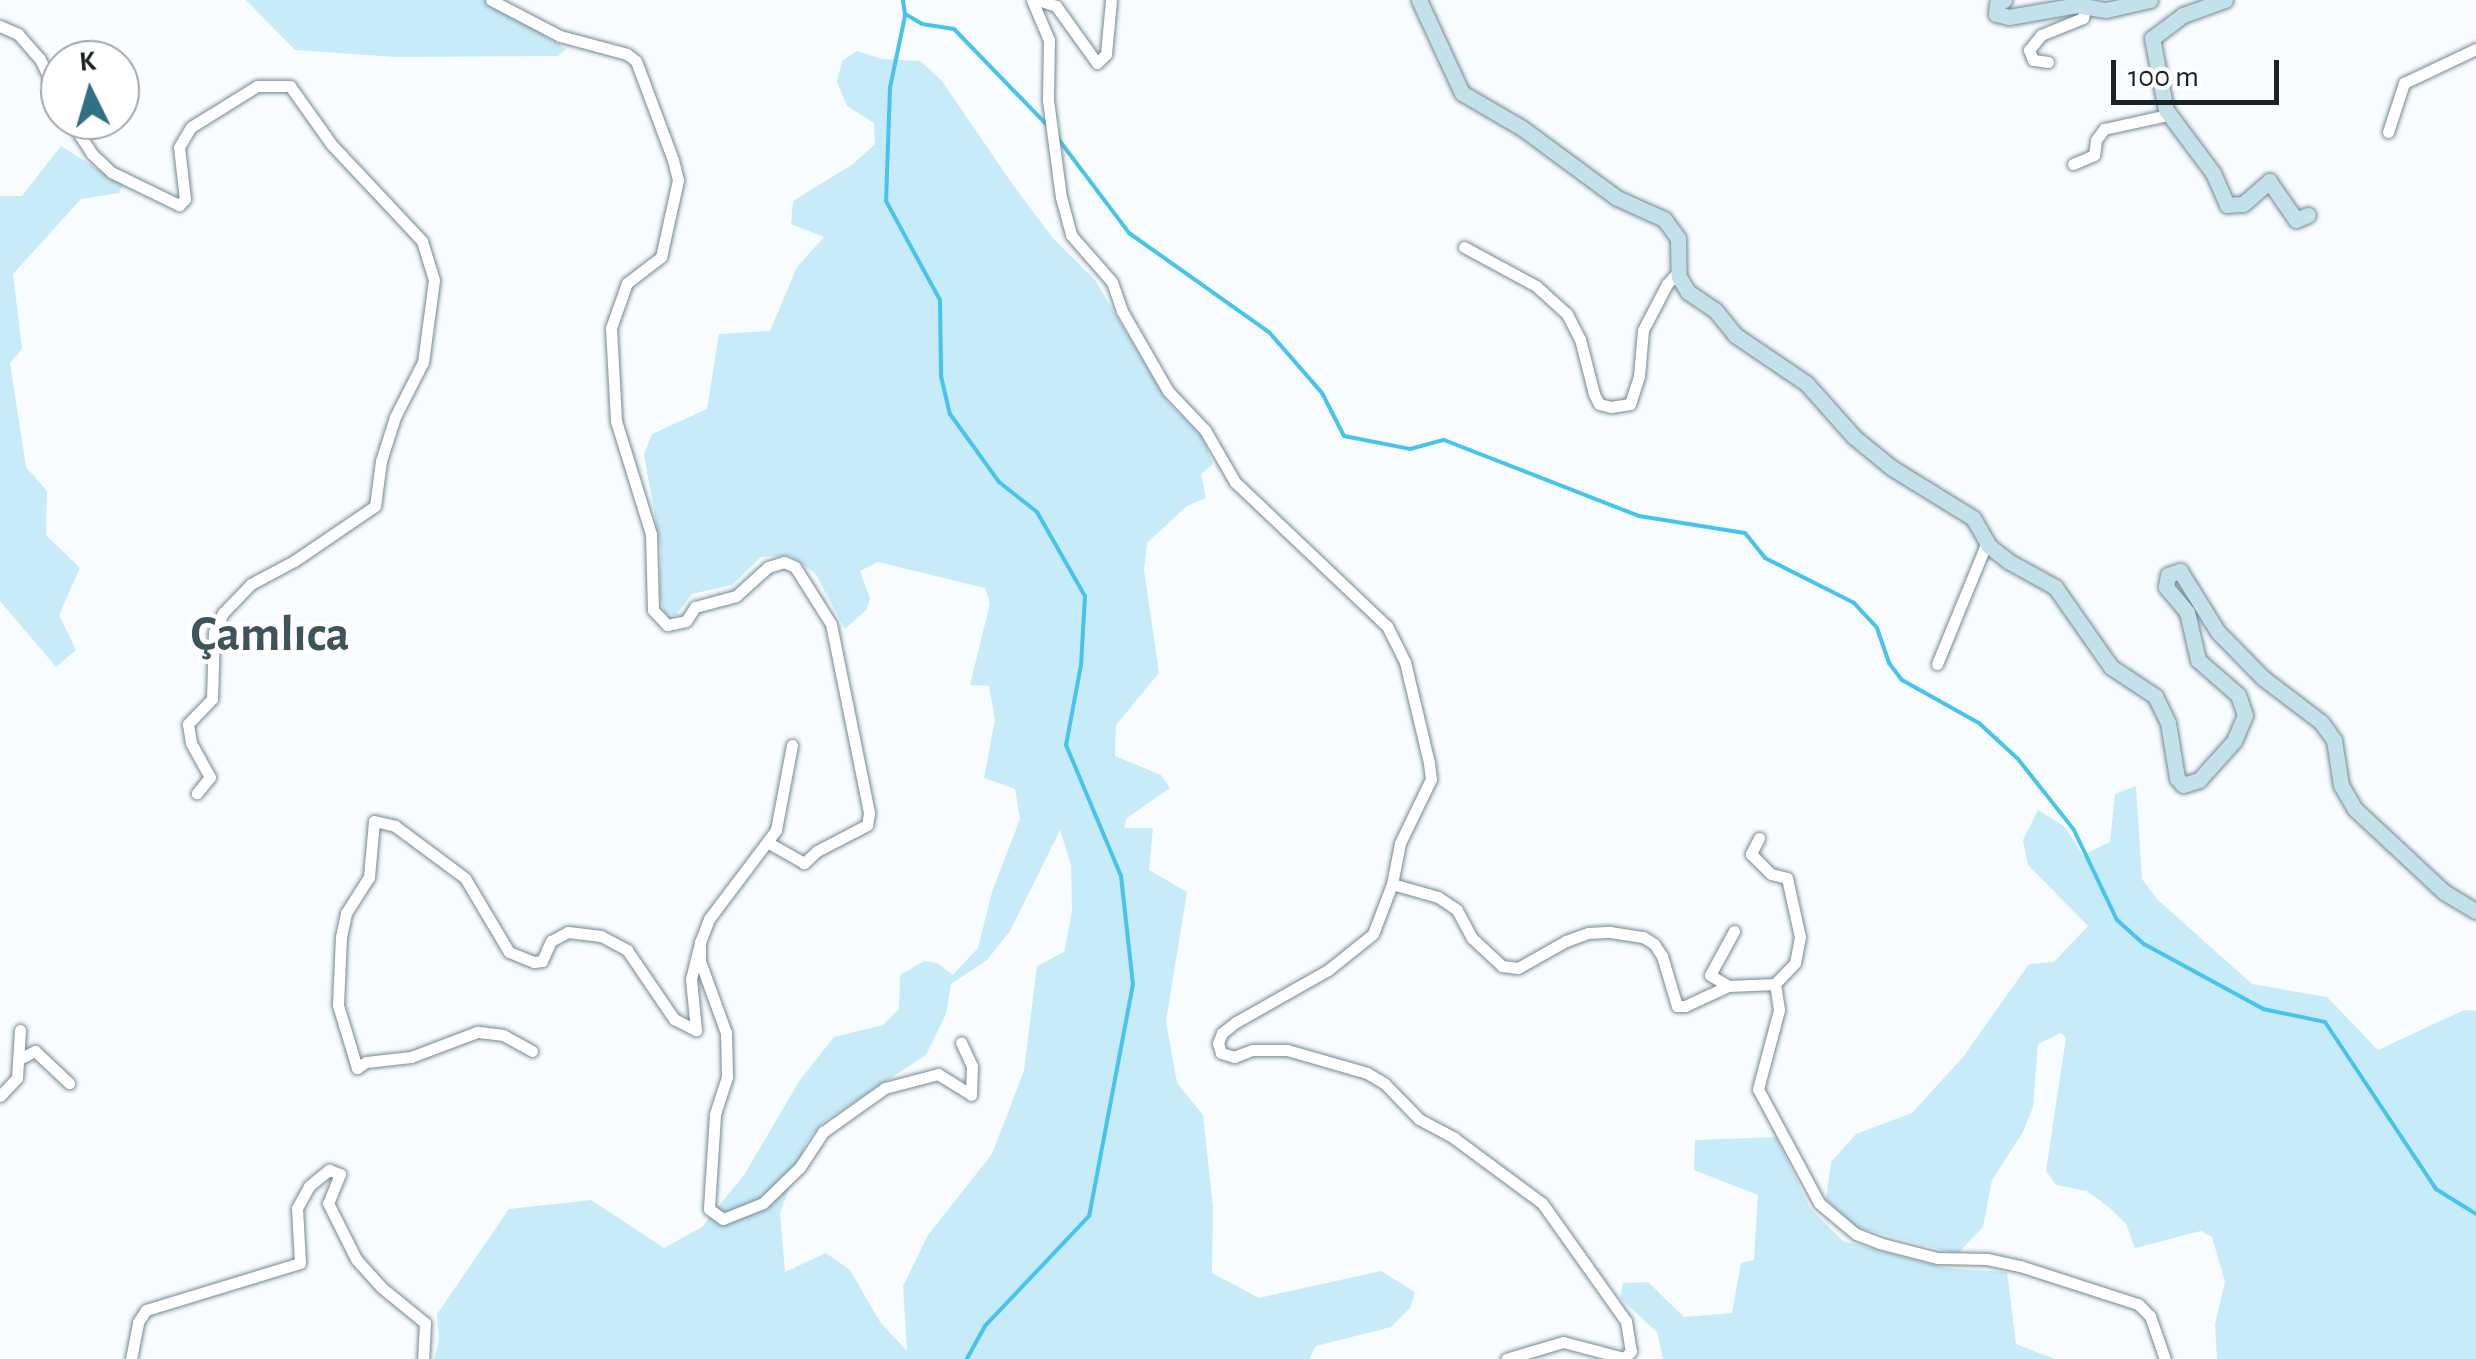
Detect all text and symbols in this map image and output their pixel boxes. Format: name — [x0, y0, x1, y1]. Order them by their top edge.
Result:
north arrow — [40, 40, 140, 140]
scale bar — [2116, 40, 2284, 102]
text: K — [78, 47, 97, 77]
text: 100 m — [2128, 62, 2199, 92]
district label: Çamlıca — [191, 606, 349, 666]

